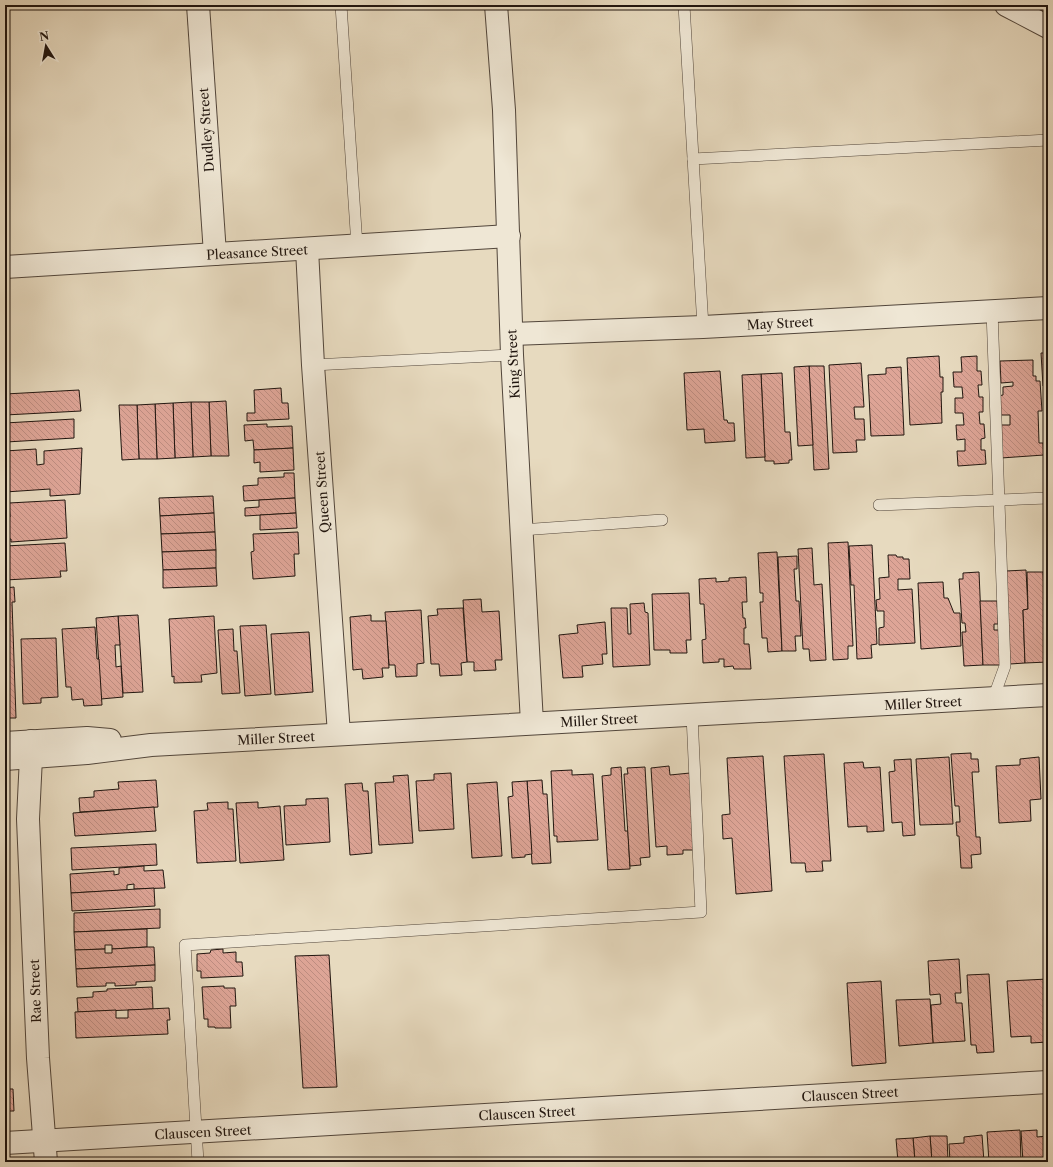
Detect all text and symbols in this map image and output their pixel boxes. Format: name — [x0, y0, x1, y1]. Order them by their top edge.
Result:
north arrow — [26, 26, 66, 66]
text: N — [38, 28, 51, 44]
street label: Dudley Street — [195, 87, 217, 173]
street label: Pleasance Street — [206, 241, 309, 263]
street label: May Street — [746, 313, 814, 333]
street label: King Street — [503, 329, 523, 399]
street label: Queen Street — [311, 450, 333, 533]
street label: Miller Street — [884, 693, 963, 713]
street label: Miller Street — [560, 710, 639, 730]
street label: Miller Street — [237, 728, 316, 748]
street label: Rae Street — [26, 958, 44, 1023]
street label: Clauscen Street — [801, 1083, 899, 1105]
street label: Clauscen Street — [478, 1102, 576, 1124]
street label: Clauscen Street — [154, 1121, 252, 1143]

